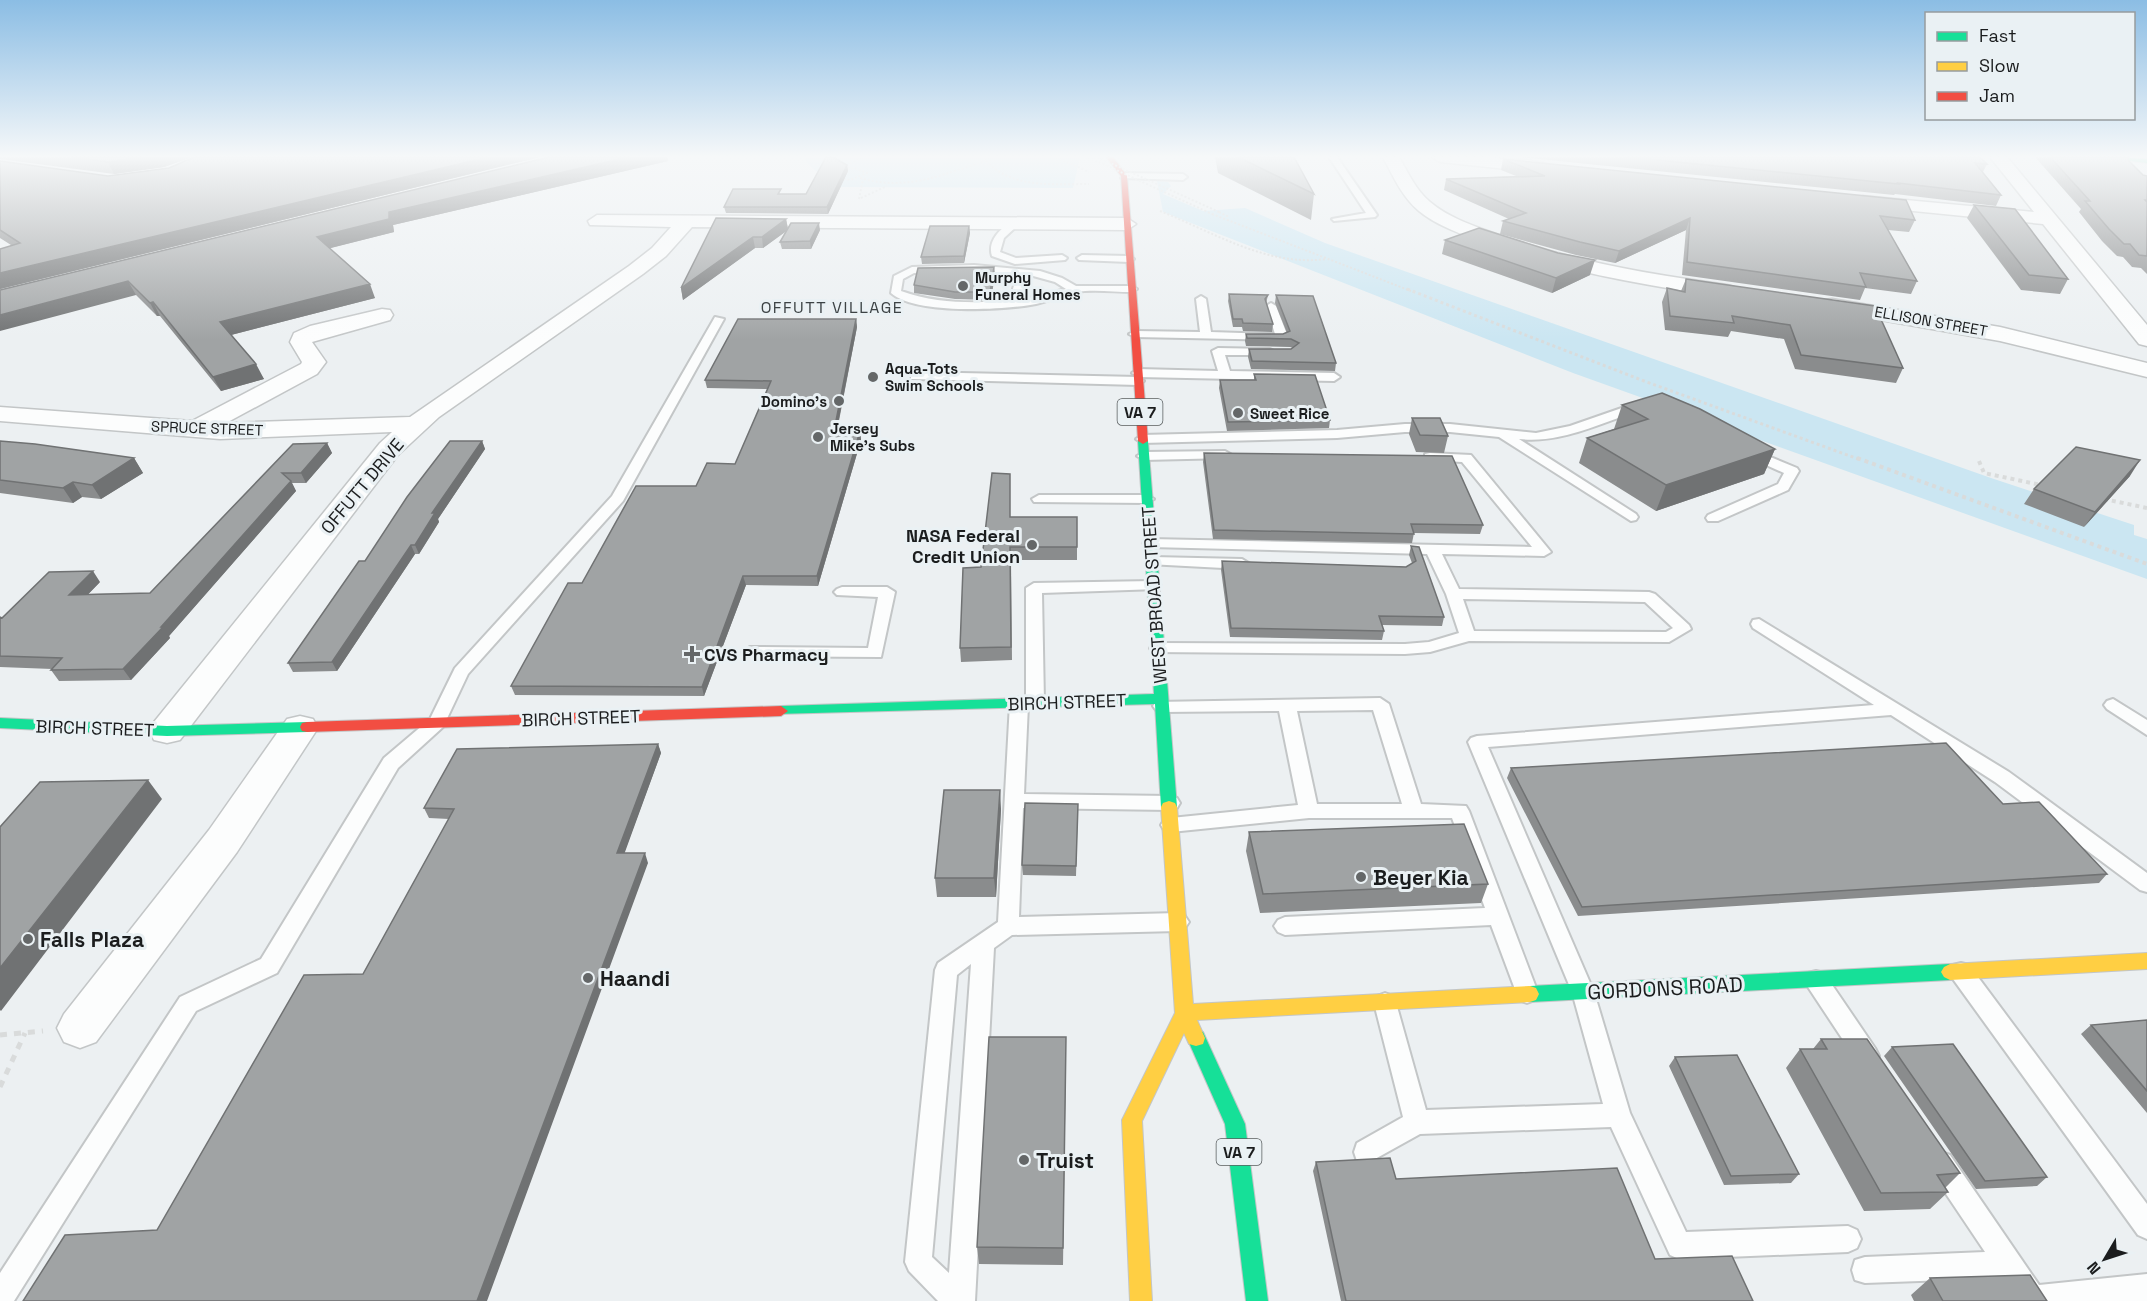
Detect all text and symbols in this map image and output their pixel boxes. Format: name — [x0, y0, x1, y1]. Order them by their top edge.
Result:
legend — [1925, 12, 2135, 120]
text: Fast — [1979, 24, 2016, 47]
text: Slow — [1979, 54, 2020, 77]
text: Jam — [1979, 84, 2015, 107]
place label: Murphy Funeral Homes — [975, 268, 1081, 304]
marker: Murphy Funeral Homes — [956, 279, 970, 293]
district label: OFFUTT VILLAGE — [761, 297, 903, 318]
street label: ELLISON STREET — [1873, 302, 1989, 340]
place label: Aqua-Tots Swim Schools — [885, 359, 984, 395]
marker: Aqua-Tots Swim Schools — [866, 370, 880, 384]
place label: Domino's — [761, 392, 827, 411]
marker: Domino's — [832, 394, 846, 408]
road number: VA 7 — [1118, 399, 1162, 425]
place label: Sweet Rice — [1250, 404, 1330, 423]
marker: Sweet Rice — [1231, 406, 1245, 420]
street label: SPRUCE STREET — [151, 417, 264, 439]
place label: Jersey Mike's Subs — [830, 419, 915, 455]
marker: Jersey Mike's Subs — [811, 430, 825, 444]
street label: OFFUTT DRIVE — [315, 434, 409, 538]
street label: WEST BROAD STREET — [1136, 505, 1172, 684]
place label: NASA Federal Credit Union — [906, 524, 1020, 568]
marker: NASA Federal Credit Union — [1025, 538, 1039, 552]
place label: CVS Pharmacy — [704, 643, 829, 666]
marker: CVS Pharmacy — [685, 647, 699, 661]
street label: BIRCH STREET — [1007, 688, 1127, 716]
street label: BIRCH STREET — [521, 704, 641, 732]
street label: BIRCH STREET — [35, 714, 155, 742]
place label: Beyer Kia — [1373, 864, 1469, 891]
marker: Beyer Kia — [1354, 870, 1368, 884]
place label: Falls Plaza — [40, 926, 144, 953]
marker: Falls Plaza — [21, 932, 35, 946]
place label: Haandi — [600, 965, 670, 992]
street label: GORDONS ROAD — [1587, 970, 1743, 1006]
marker: Haandi — [581, 971, 595, 985]
road number: VA 7 — [1216, 1139, 1262, 1165]
place label: Truist — [1036, 1147, 1094, 1174]
marker: Truist — [1017, 1153, 1031, 1167]
north arrow — [2075, 1229, 2135, 1289]
text: N — [2082, 1257, 2105, 1279]

